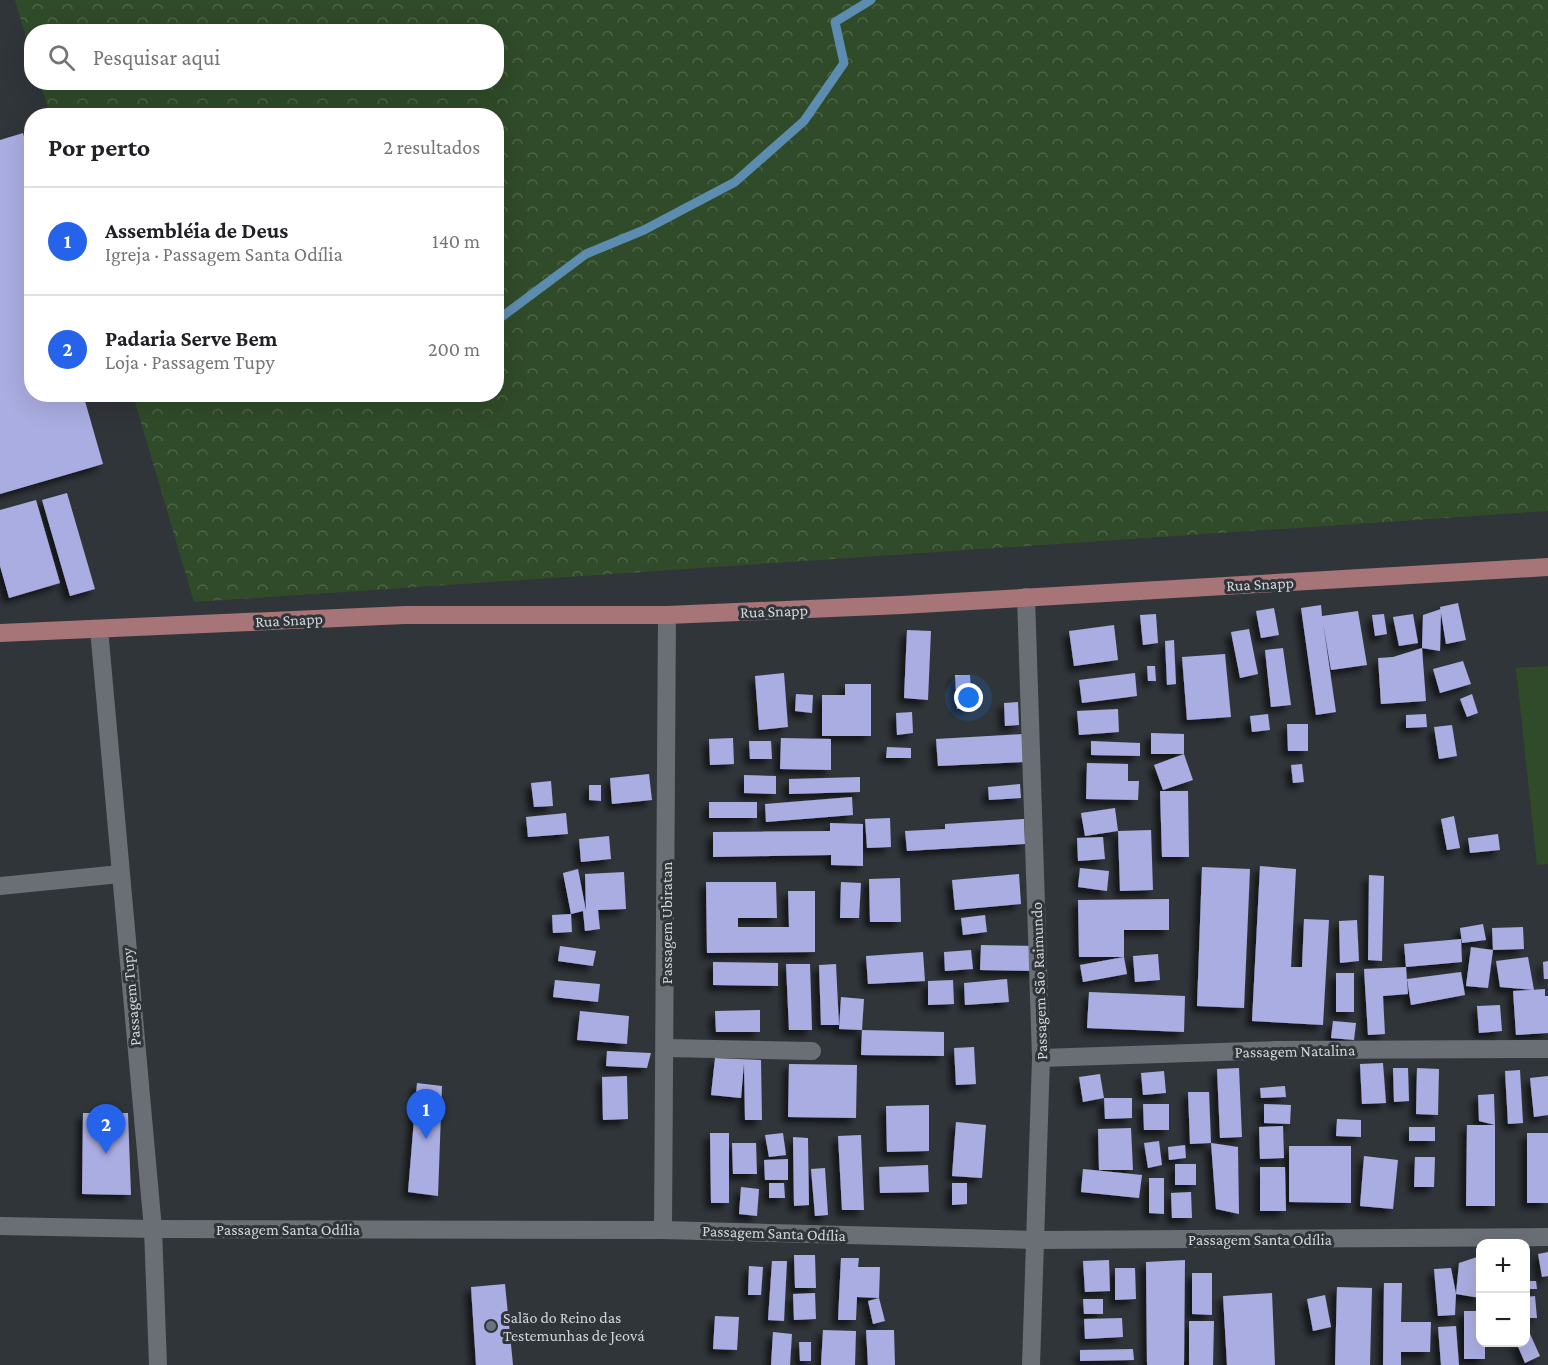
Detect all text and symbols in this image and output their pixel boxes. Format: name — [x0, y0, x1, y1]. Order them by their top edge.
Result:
search box — [24, 24, 504, 90]
icon: search — [45, 41, 78, 74]
text: Pesquisar aqui — [93, 45, 220, 70]
text: Por perto — [48, 133, 150, 162]
text: 2 resultados — [383, 136, 480, 158]
text: Assembléia de Deus — [105, 218, 288, 243]
text: 1 — [64, 230, 71, 252]
text: 140 m — [432, 230, 480, 252]
text: Igreja · Passagem Santa Odília — [105, 243, 343, 265]
text: Padaria Serve Bem — [105, 326, 277, 351]
text: 2 — [62, 338, 73, 360]
text: 200 m — [428, 338, 480, 360]
text: Loja · Passagem Tupy — [105, 351, 275, 373]
street label: Rua Snapp — [1226, 574, 1294, 595]
street label: Rua Snapp — [740, 601, 808, 622]
street label: Rua Snapp — [255, 610, 323, 631]
your location — [954, 683, 983, 712]
street label: Passagem Ubiratan — [658, 861, 676, 984]
street label: Passagem São Raimundo — [1028, 902, 1051, 1060]
street label: Passagem Tupy — [118, 946, 145, 1047]
street label: Passagem Natalina — [1235, 1041, 1356, 1062]
pin: 1 — [406, 1090, 446, 1139]
pin: 2 — [86, 1104, 126, 1154]
street label: Passagem Santa Odília — [216, 1221, 361, 1239]
street label: Passagem Santa Odília — [702, 1222, 847, 1245]
street label: Passagem Santa Odília — [1188, 1231, 1333, 1249]
map controls — [1476, 1239, 1530, 1347]
button: + — [1476, 1239, 1530, 1293]
button: − — [1476, 1293, 1530, 1347]
place label: Salão do Reino das Testemunhas de Jeová — [503, 1309, 645, 1345]
marker: Salão do Reino das Testemunhas de Jeová — [484, 1319, 498, 1333]

